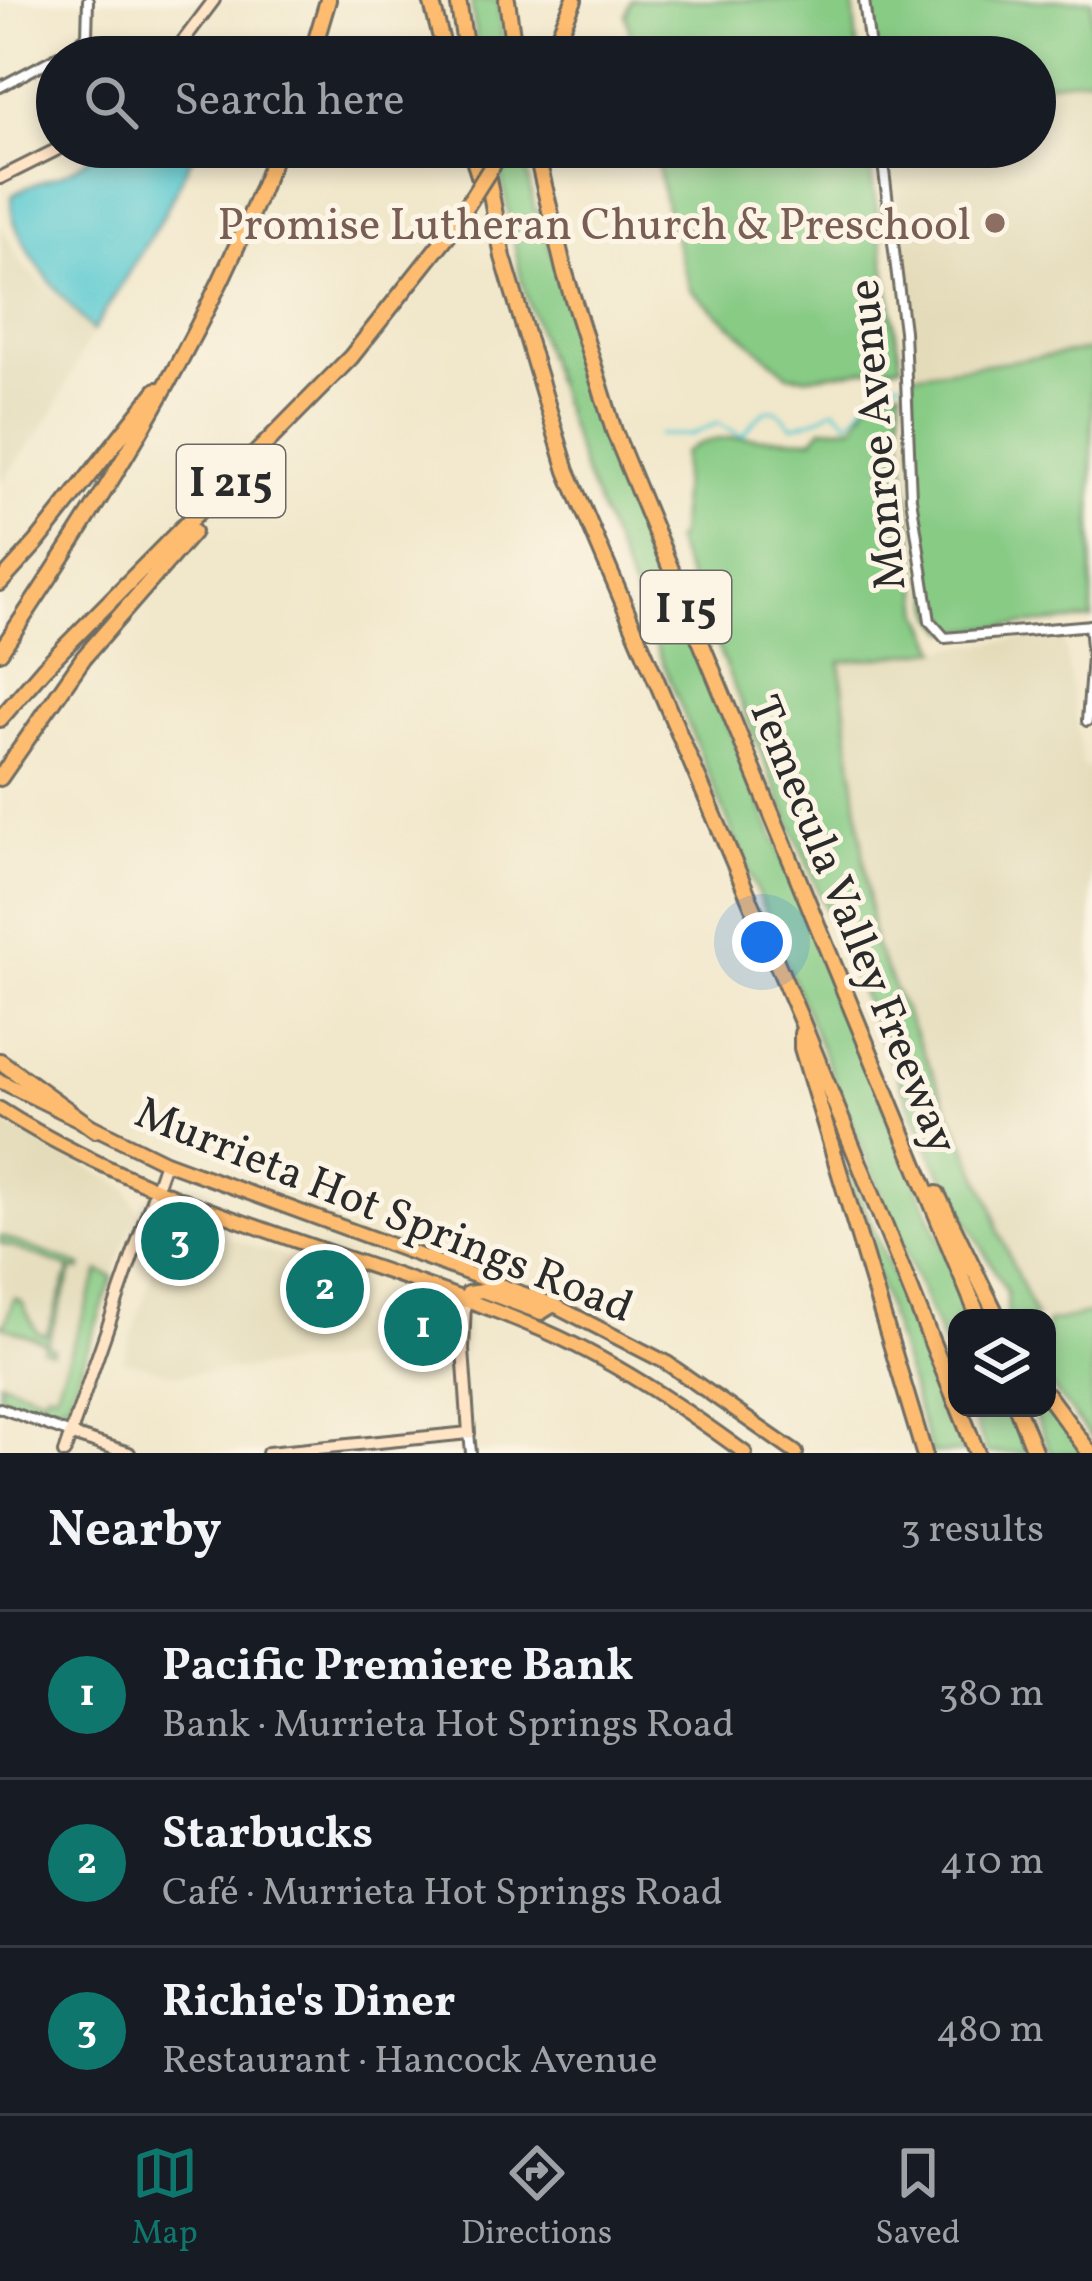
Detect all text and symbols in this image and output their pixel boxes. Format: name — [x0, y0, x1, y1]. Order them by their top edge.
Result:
search box — [36, 36, 1056, 168]
icon: search — [78, 69, 144, 135]
text: Search here — [174, 71, 405, 134]
place label: Promise Lutheran Church & Preschool — [218, 196, 971, 259]
marker: Promise Lutheran Church & Preschool — [982, 210, 1008, 236]
street label: Monroe Avenue — [835, 276, 924, 593]
road number: I 215 — [177, 445, 285, 517]
road number: I 15 — [641, 571, 731, 643]
street label: Temecula Valley Freeway — [730, 687, 972, 1164]
your location — [732, 912, 792, 972]
street label: Murrieta Hot Springs Road — [125, 1083, 642, 1341]
pin: 3 — [141, 1196, 219, 1286]
pin: 2 — [286, 1244, 364, 1334]
pin: 1 — [384, 1282, 462, 1372]
map controls — [948, 1309, 1056, 1417]
button: layers — [948, 1309, 1056, 1417]
text: Nearby — [48, 1496, 222, 1567]
text: 3 results — [901, 1504, 1044, 1558]
text: Pacific Premiere Bank — [162, 1636, 634, 1699]
text: 1 — [79, 1668, 95, 1722]
text: 380 m — [938, 1668, 1044, 1722]
text: Bank · Murrieta Hot Springs Road — [162, 1699, 734, 1753]
text: Starbucks — [162, 1804, 373, 1867]
text: 2 — [77, 1836, 97, 1890]
text: 410 m — [940, 1836, 1044, 1890]
text: Café · Murrieta Hot Springs Road — [162, 1867, 723, 1921]
text: Richie's Diner — [162, 1972, 455, 2035]
text: 3 — [77, 2004, 97, 2058]
text: 480 m — [936, 2004, 1044, 2058]
text: Restaurant · Hancock Avenue — [162, 2035, 658, 2089]
tab: Map — [132, 2140, 198, 2258]
tab: Directions — [461, 2140, 612, 2258]
tab: Saved — [875, 2140, 960, 2258]

